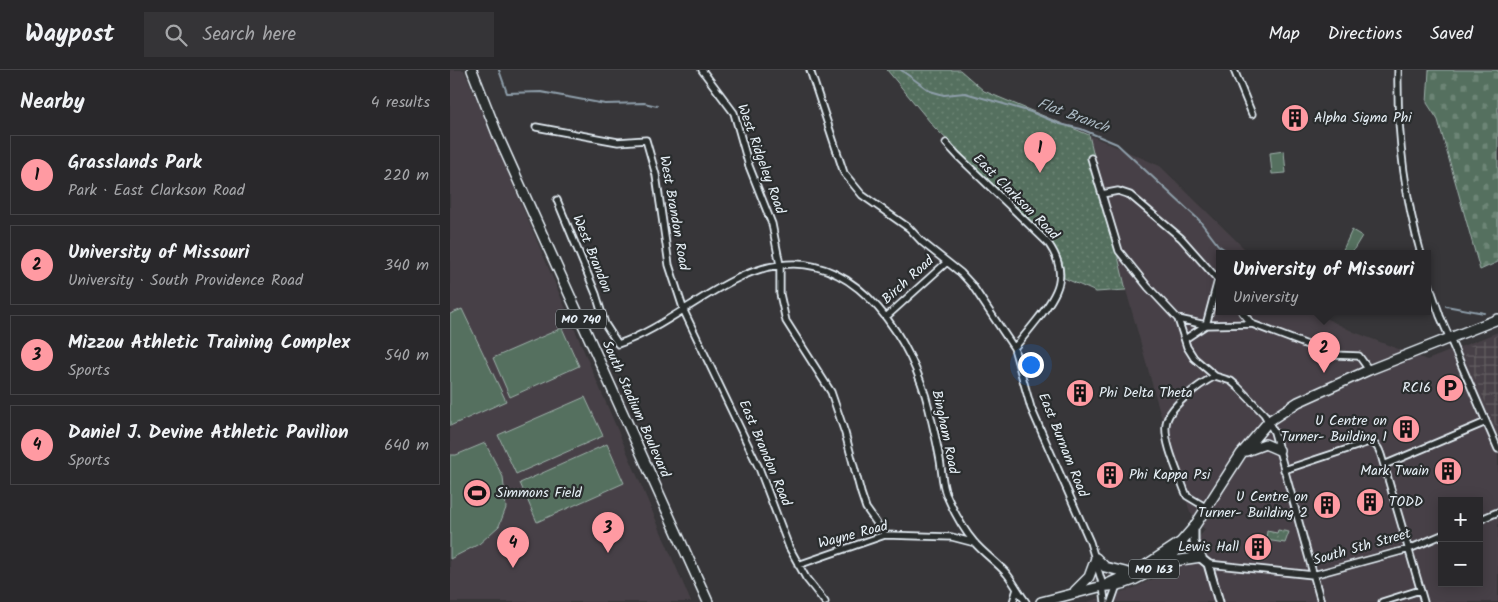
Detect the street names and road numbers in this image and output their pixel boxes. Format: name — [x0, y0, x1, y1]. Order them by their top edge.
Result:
street label: West Ridgeley Road — [731, 101, 791, 218]
street label: East Clarkson Road — [968, 149, 1065, 246]
street label: West Brandon Road — [653, 154, 695, 273]
street label: West Brandon — [566, 212, 618, 296]
street label: Birch Road — [877, 250, 940, 310]
road number: MO 740 — [556, 310, 606, 328]
street label: South Stadium Boulevard — [596, 337, 677, 482]
street label: Bingham Road — [925, 388, 965, 477]
street label: East Burnam Road — [1032, 389, 1094, 501]
street label: East Brandon Road — [733, 396, 798, 511]
street label: Wayne Road — [816, 515, 891, 555]
street label: South 5th Street — [1311, 522, 1414, 571]
road number: MO 163 — [1129, 559, 1179, 578]

